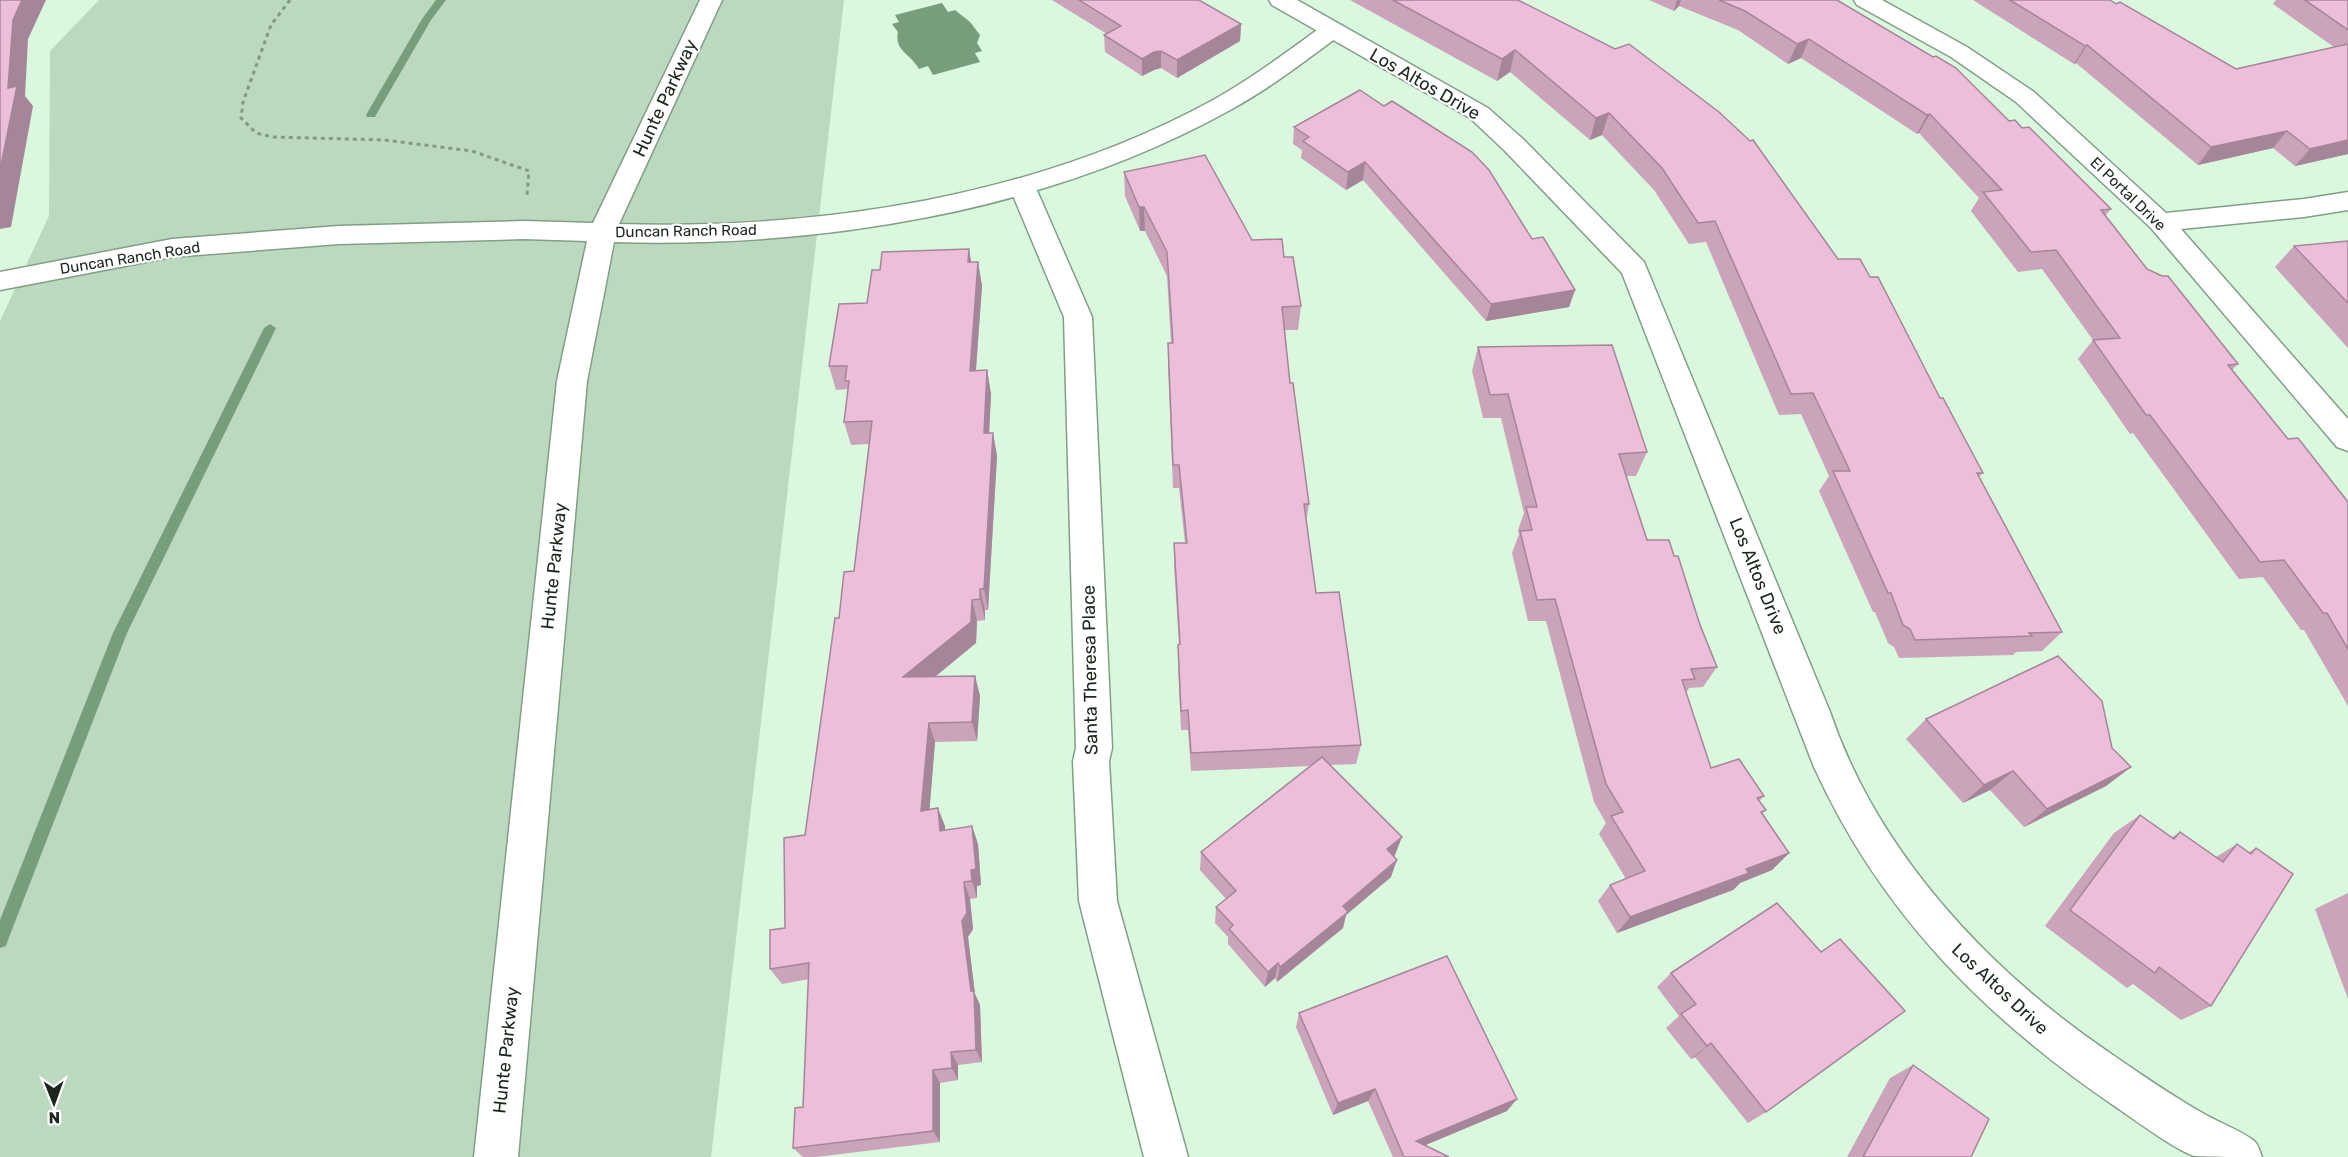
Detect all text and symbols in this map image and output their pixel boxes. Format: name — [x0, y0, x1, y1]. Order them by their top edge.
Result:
street label: Hunte Parkway — [628, 36, 702, 160]
street label: Los Altos Drive — [1366, 43, 1484, 125]
street label: El Portal Drive — [2087, 154, 2169, 234]
street label: Duncan Ranch Road — [615, 221, 757, 241]
street label: Duncan Ranch Road — [59, 238, 201, 278]
street label: Hunte Parkway — [536, 502, 572, 630]
street label: Los Altos Drive — [1725, 514, 1791, 638]
street label: Santa Theresa Place — [1078, 585, 1102, 755]
street label: Los Altos Drive — [1947, 939, 2053, 1039]
street label: Hunte Parkway — [488, 986, 524, 1114]
north arrow — [24, 1073, 84, 1133]
text: N — [48, 1108, 60, 1127]

